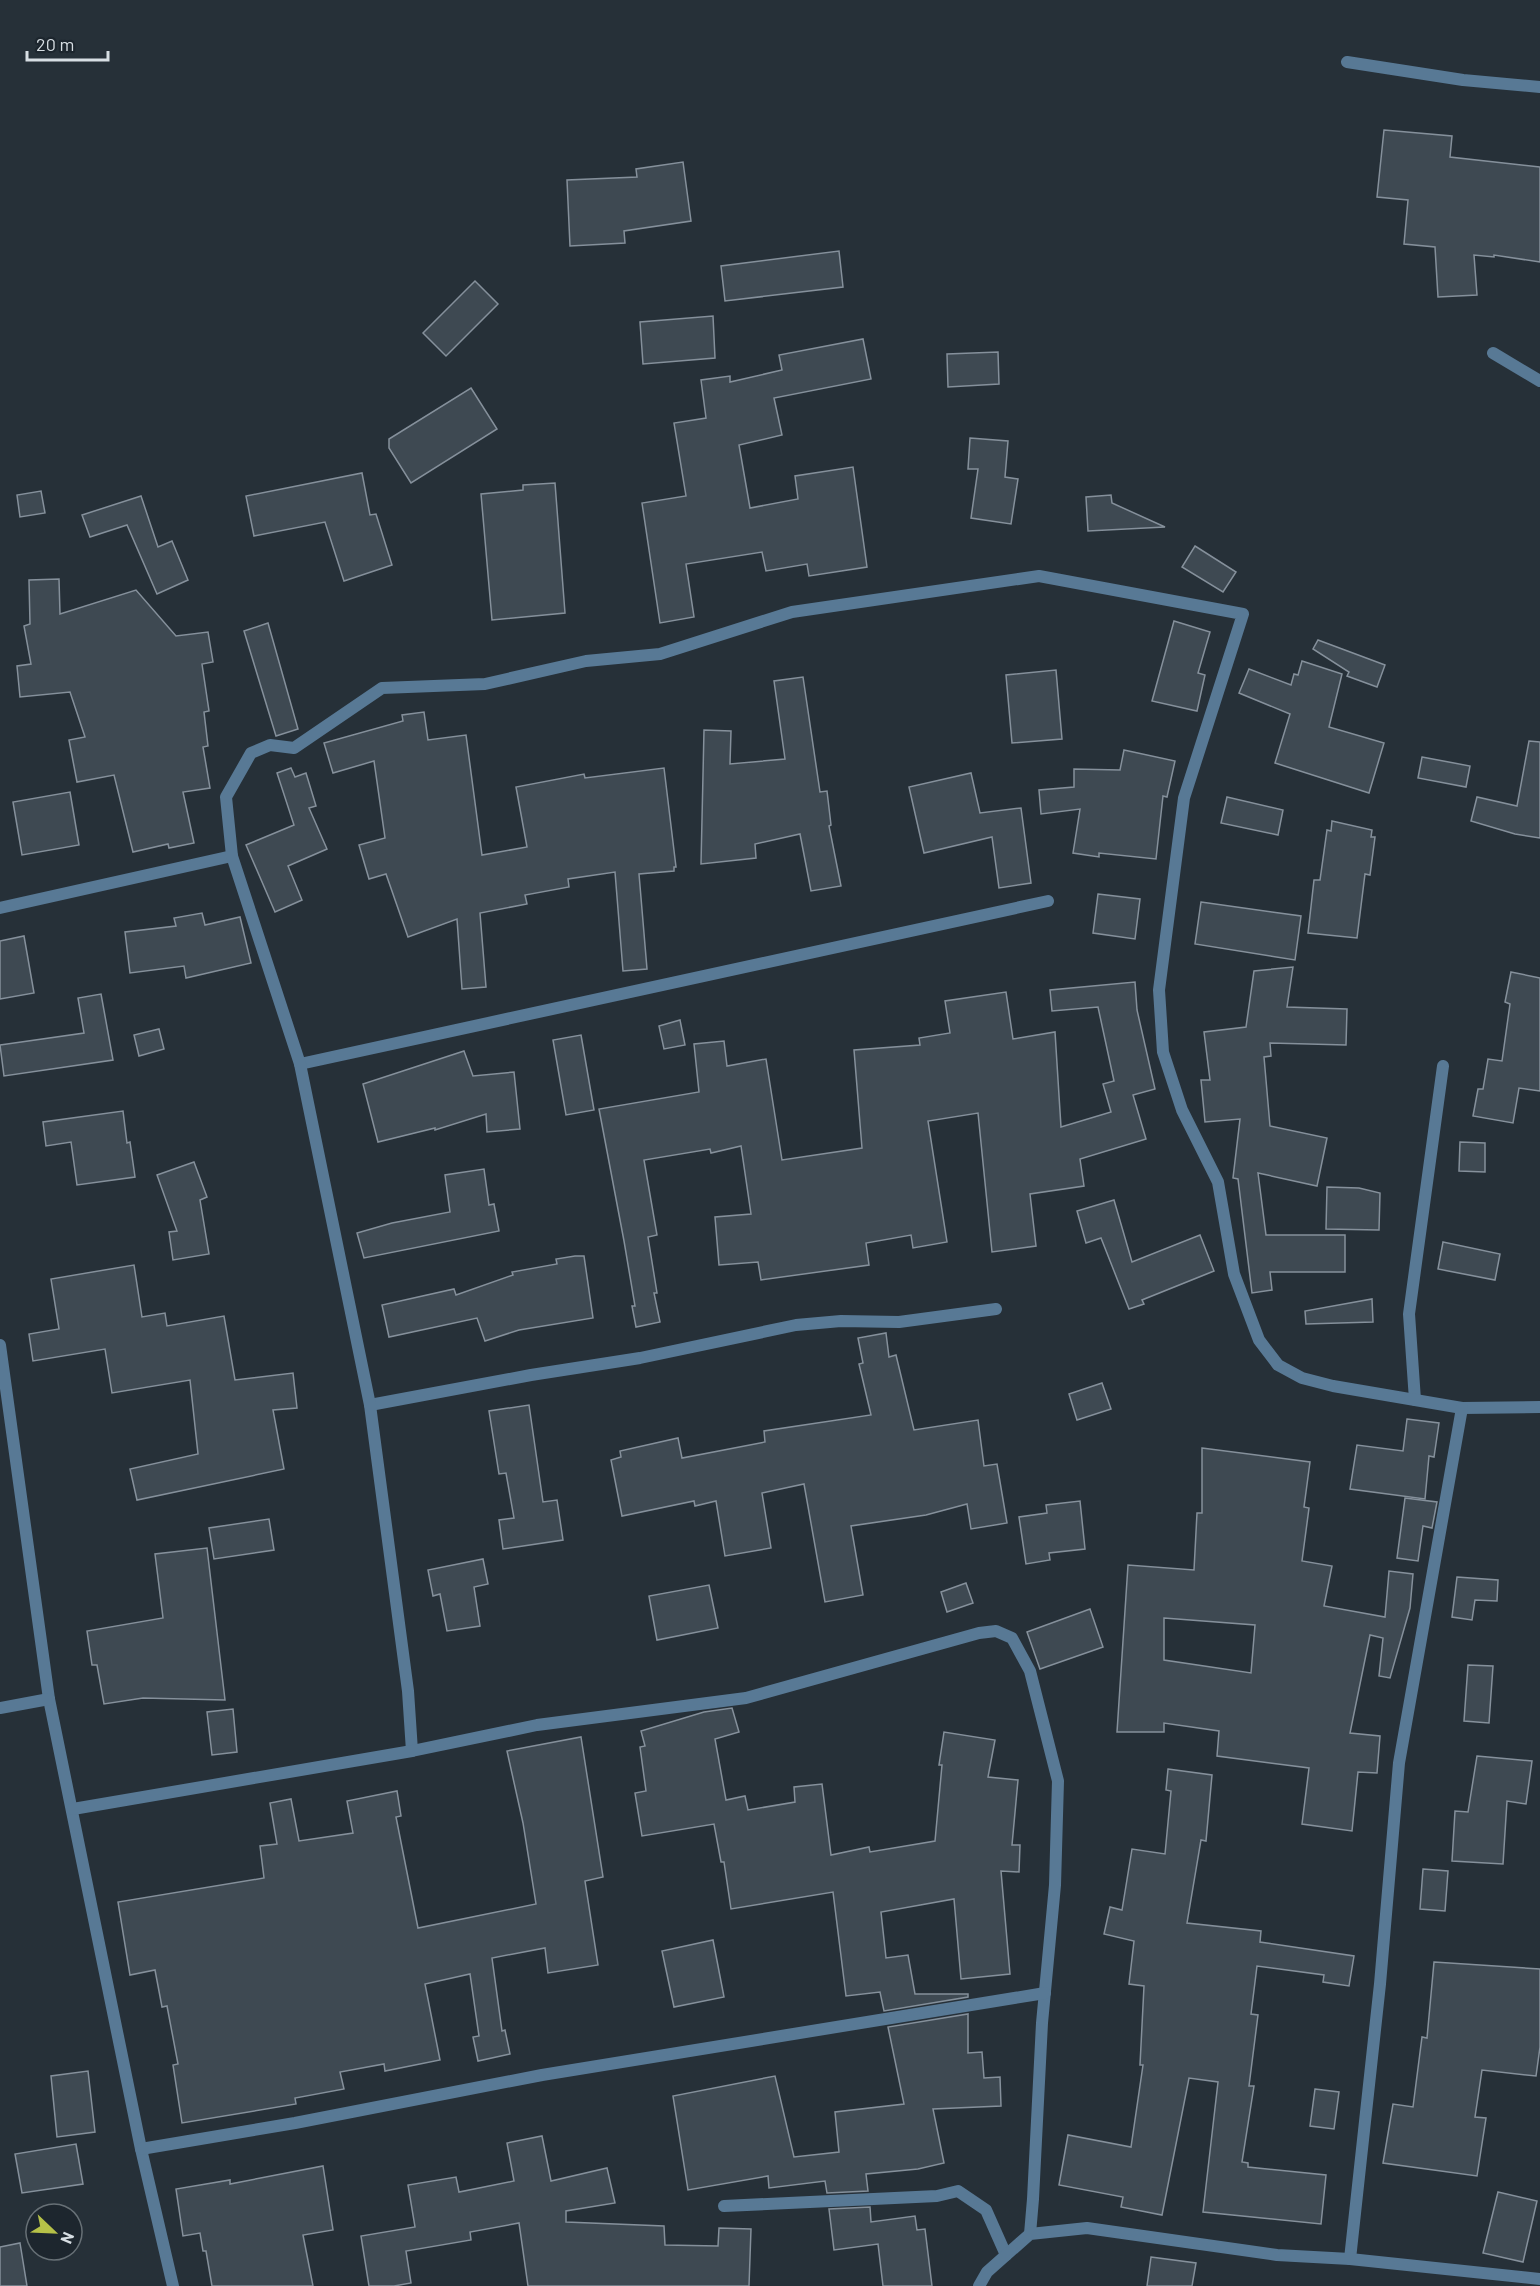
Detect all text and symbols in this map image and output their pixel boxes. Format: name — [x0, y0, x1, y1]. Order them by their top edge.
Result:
scale bar — [27, 24, 108, 62]
text: 20 m — [36, 33, 74, 55]
north arrow — [24, 2202, 84, 2262]
text: N — [57, 2229, 79, 2247]

